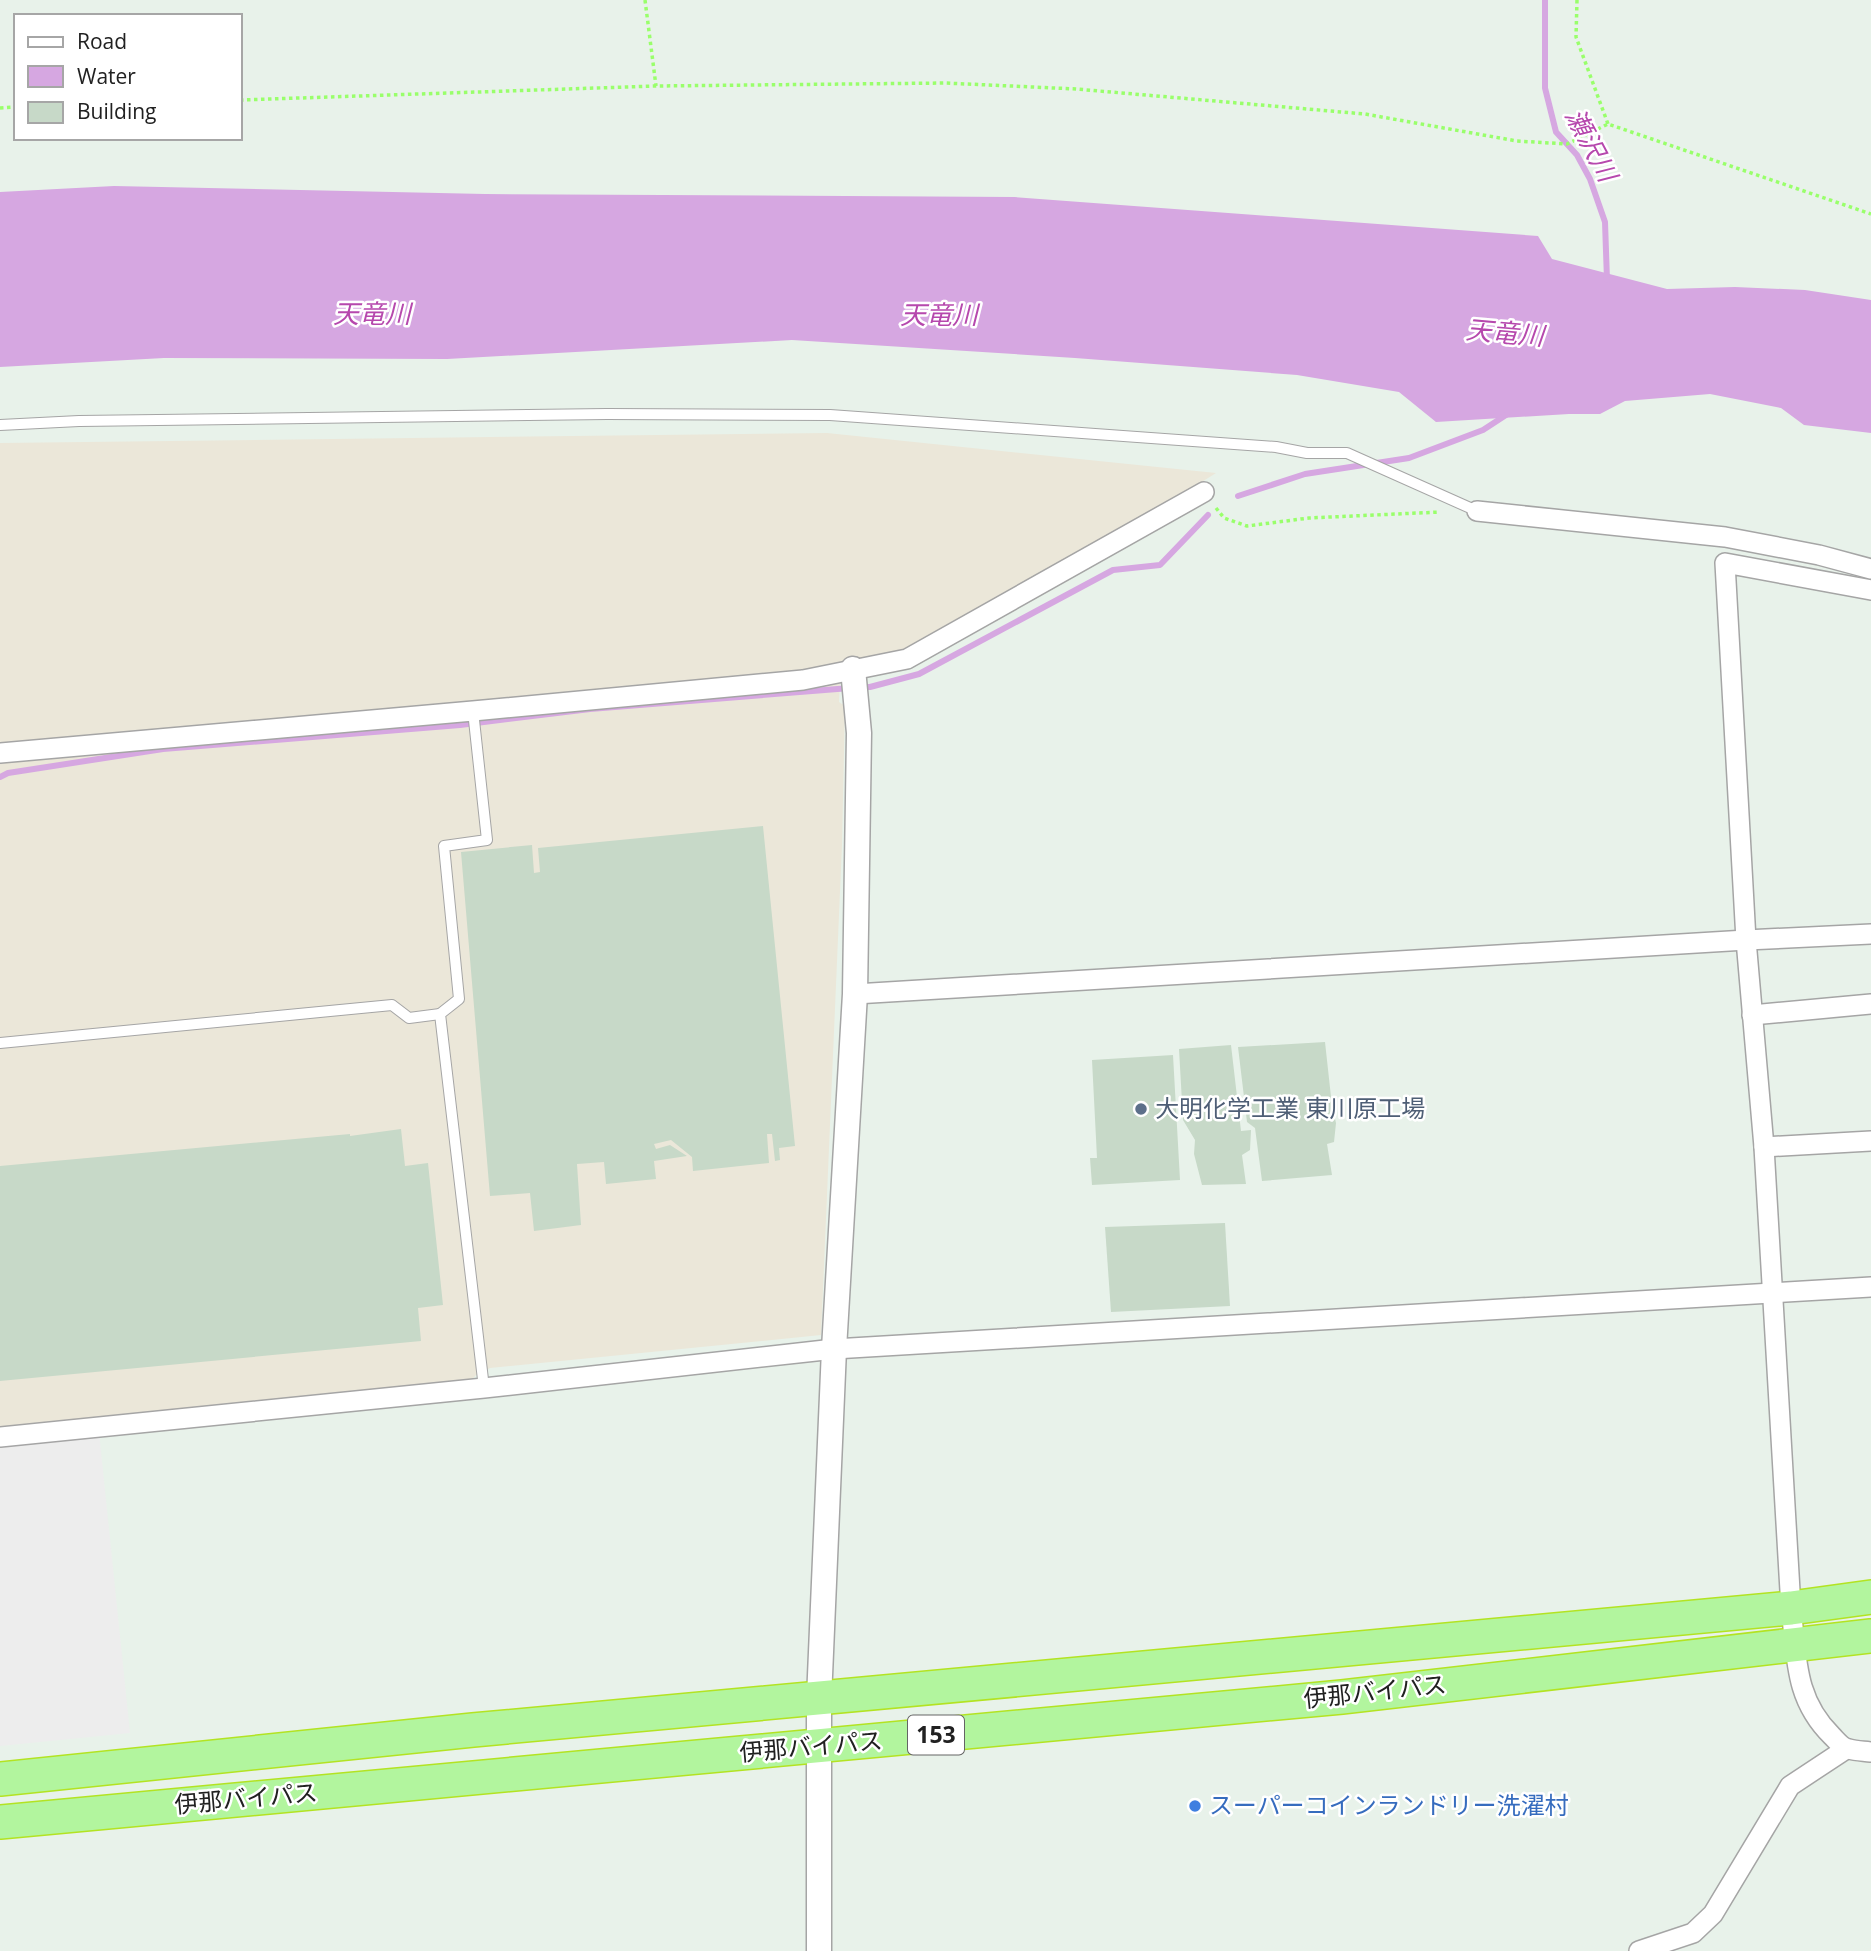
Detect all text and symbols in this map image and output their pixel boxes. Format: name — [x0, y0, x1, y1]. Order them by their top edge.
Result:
legend — [14, 14, 242, 140]
text: Road — [77, 27, 127, 55]
text: Water — [77, 62, 136, 90]
text: Building — [77, 97, 156, 125]
water label: 瀬沢川 — [1558, 102, 1627, 190]
water label: 天竜川 — [333, 295, 414, 331]
water label: 天竜川 — [900, 296, 981, 332]
water label: 天竜川 — [1465, 311, 1548, 354]
place label: 大明化学工業 東川原工場 — [1155, 1091, 1425, 1124]
marker: 大明化学工業 東川原工場 — [1133, 1101, 1149, 1117]
street label: 伊那バイパス — [1302, 1667, 1448, 1714]
road number: 153 — [908, 1716, 964, 1754]
street label: 伊那バイパス — [738, 1723, 884, 1768]
street label: 伊那バイパス — [173, 1775, 319, 1820]
place label: スーパーコインランドリー洗濯村 — [1209, 1788, 1569, 1821]
marker: スーパーコインランドリー洗濯村 — [1187, 1798, 1203, 1814]

